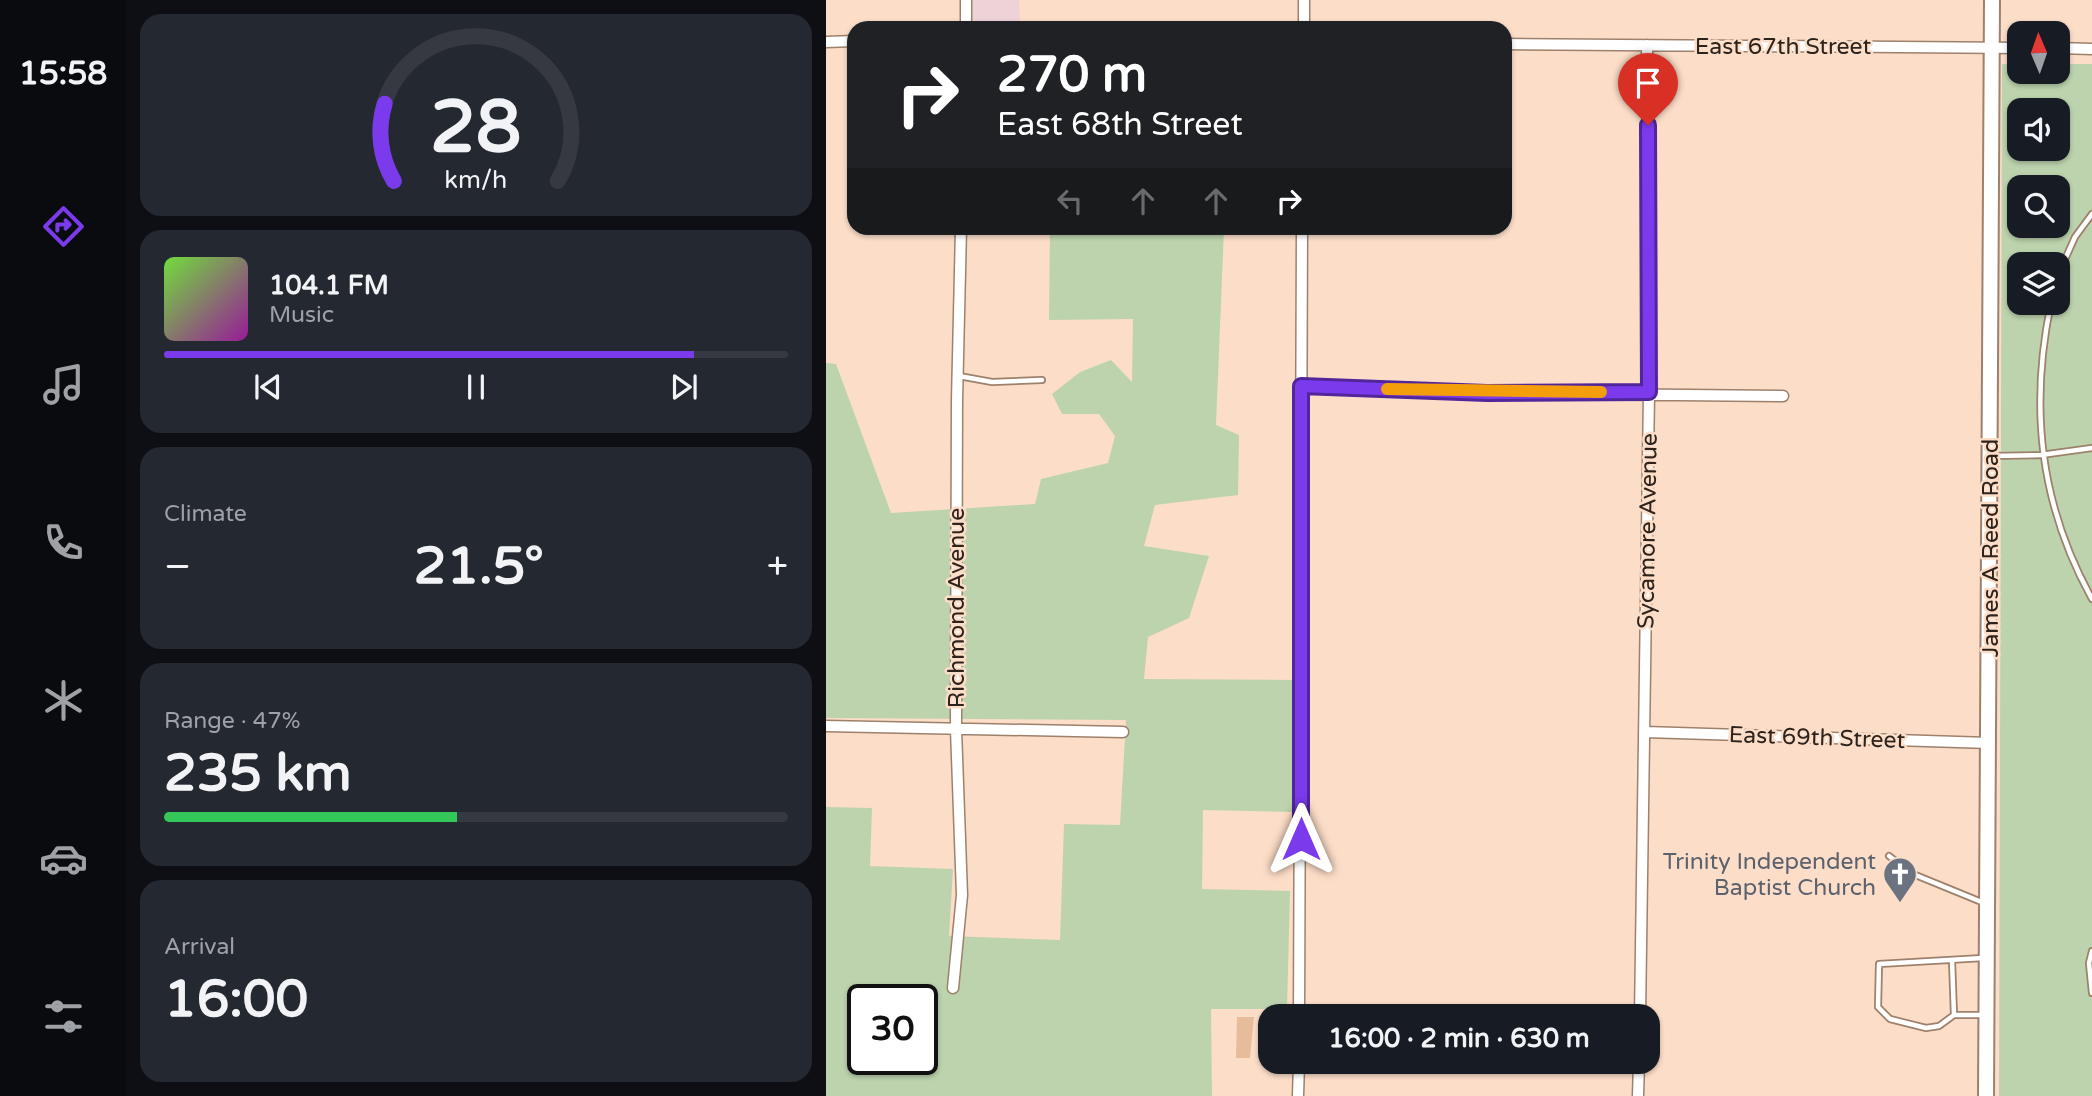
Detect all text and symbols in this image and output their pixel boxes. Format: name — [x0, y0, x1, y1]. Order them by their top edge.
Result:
north arrow — [2007, 21, 2070, 84]
map controls — [2007, 21, 2070, 315]
street label: East 67th Street — [1695, 33, 1871, 61]
text: 270 m — [997, 46, 1147, 105]
icon: right — [882, 49, 973, 140]
pin — [1618, 53, 1678, 125]
text: 15:58 — [19, 55, 107, 93]
icon: arrive — [1629, 64, 1667, 102]
text: 28 — [430, 85, 522, 173]
button: sound — [2007, 98, 2070, 161]
text: East 68th Street — [997, 106, 1243, 144]
text: km/h — [445, 165, 507, 195]
button: search — [2007, 175, 2070, 238]
icon: left — [1051, 182, 1089, 220]
icon: ahead — [1124, 182, 1162, 220]
icon: ahead — [1197, 182, 1235, 220]
icon: right — [1270, 182, 1308, 220]
icon: directions — [39, 202, 88, 251]
button: layers — [2007, 252, 2070, 315]
text: 104.1 FM — [269, 270, 389, 301]
text: Music — [269, 301, 334, 329]
icon: music — [39, 360, 88, 409]
icon: previous — [249, 368, 287, 406]
icon: pause — [457, 368, 495, 406]
icon: next — [665, 368, 703, 406]
street label: Sycamore Avenue — [1632, 433, 1664, 629]
street label: James A Reed Road — [1977, 439, 2005, 657]
text: Climate — [164, 500, 247, 528]
street label: Richmond Avenue — [943, 508, 971, 708]
icon: phone — [39, 518, 88, 567]
text: 21.5° — [414, 535, 544, 598]
text: − — [164, 544, 191, 590]
text: + — [767, 544, 788, 590]
icon: climate — [39, 676, 88, 725]
text: Range · 47% — [164, 707, 300, 735]
street label: East 69th Street — [1728, 721, 1906, 755]
text: 235 km — [164, 742, 352, 805]
position arrow — [1264, 802, 1338, 876]
icon: car — [39, 834, 88, 883]
place label: Trinity Independent Baptist Church — [1663, 848, 1876, 902]
church icon: Trinity Independent Baptist Church — [1881, 855, 1919, 904]
text: Arrival — [164, 933, 235, 961]
text: 16:00 — [164, 968, 308, 1031]
speed limit sign: 30 — [847, 984, 938, 1075]
icon: filters — [39, 992, 88, 1041]
text: 16:00 · 2 min · 630 m — [1328, 1023, 1590, 1054]

